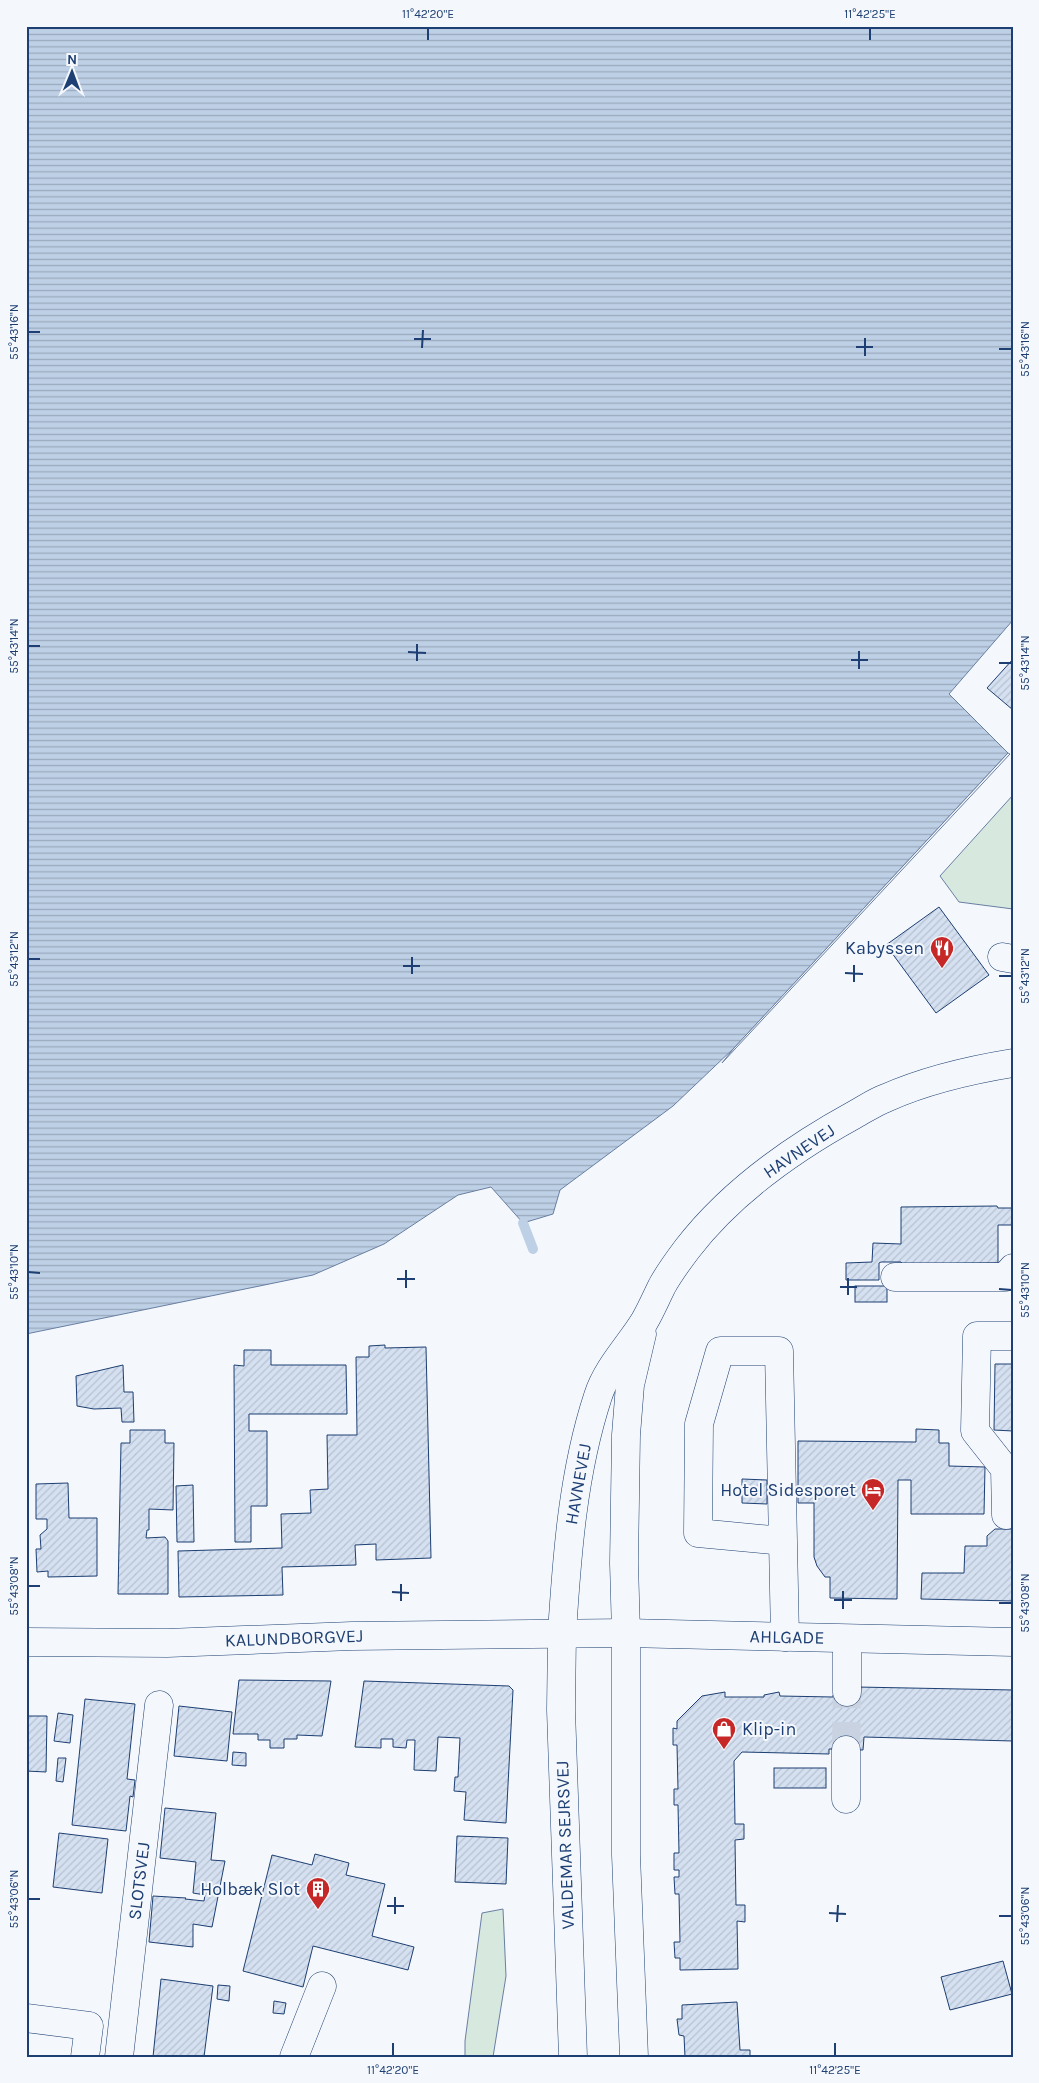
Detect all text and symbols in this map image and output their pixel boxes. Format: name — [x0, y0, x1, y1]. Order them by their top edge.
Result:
text: 11°42'20"E — [402, 7, 454, 21]
text: 11°42'25"E — [844, 7, 896, 21]
north arrow — [48, 48, 98, 98]
text: N — [67, 51, 77, 68]
text: 55°43'16"N — [7, 304, 21, 360]
text: 55°43'16"N — [1018, 321, 1032, 377]
text: 55°43'14"N — [7, 618, 21, 674]
text: 55°43'14"N — [1018, 635, 1032, 691]
text: 55°43'12"N — [7, 931, 21, 987]
restaurant icon: Kabyssen — [929, 935, 955, 969]
place label: Kabyssen — [845, 937, 924, 959]
text: 55°43'12"N — [1018, 948, 1032, 1004]
street label: HAVNEVEJ — [759, 1119, 839, 1183]
text: 55°43'10"N — [7, 1244, 21, 1300]
text: 55°43'10"N — [1018, 1262, 1032, 1318]
street label: HAVNEVEJ — [560, 1442, 596, 1526]
hotel icon: Hotel Sidesporet — [860, 1477, 886, 1511]
place label: Hotel Sidesporet — [720, 1479, 856, 1501]
text: 55°43'08"N — [7, 1556, 21, 1616]
text: 55°43'08"N — [1018, 1573, 1032, 1633]
street label: KALUNDBORGVEJ — [224, 1625, 364, 1651]
street label: AHLGADE — [749, 1625, 825, 1649]
shop icon: Klip-in — [711, 1716, 737, 1750]
place label: Klip-in — [742, 1718, 796, 1740]
street label: VALDEMAR SEJRSVEJ — [551, 1760, 579, 1930]
street label: SLOTSVEJ — [123, 1841, 155, 1921]
text: 55°43'06"N — [7, 1870, 21, 1928]
building icon: Holbæk Slot — [305, 1876, 331, 1910]
place label: Holbæk Slot — [200, 1878, 300, 1900]
text: 55°43'06"N — [1018, 1887, 1032, 1945]
text: 11°42'20"E — [367, 2063, 419, 2077]
text: 11°42'25"E — [809, 2063, 861, 2077]

